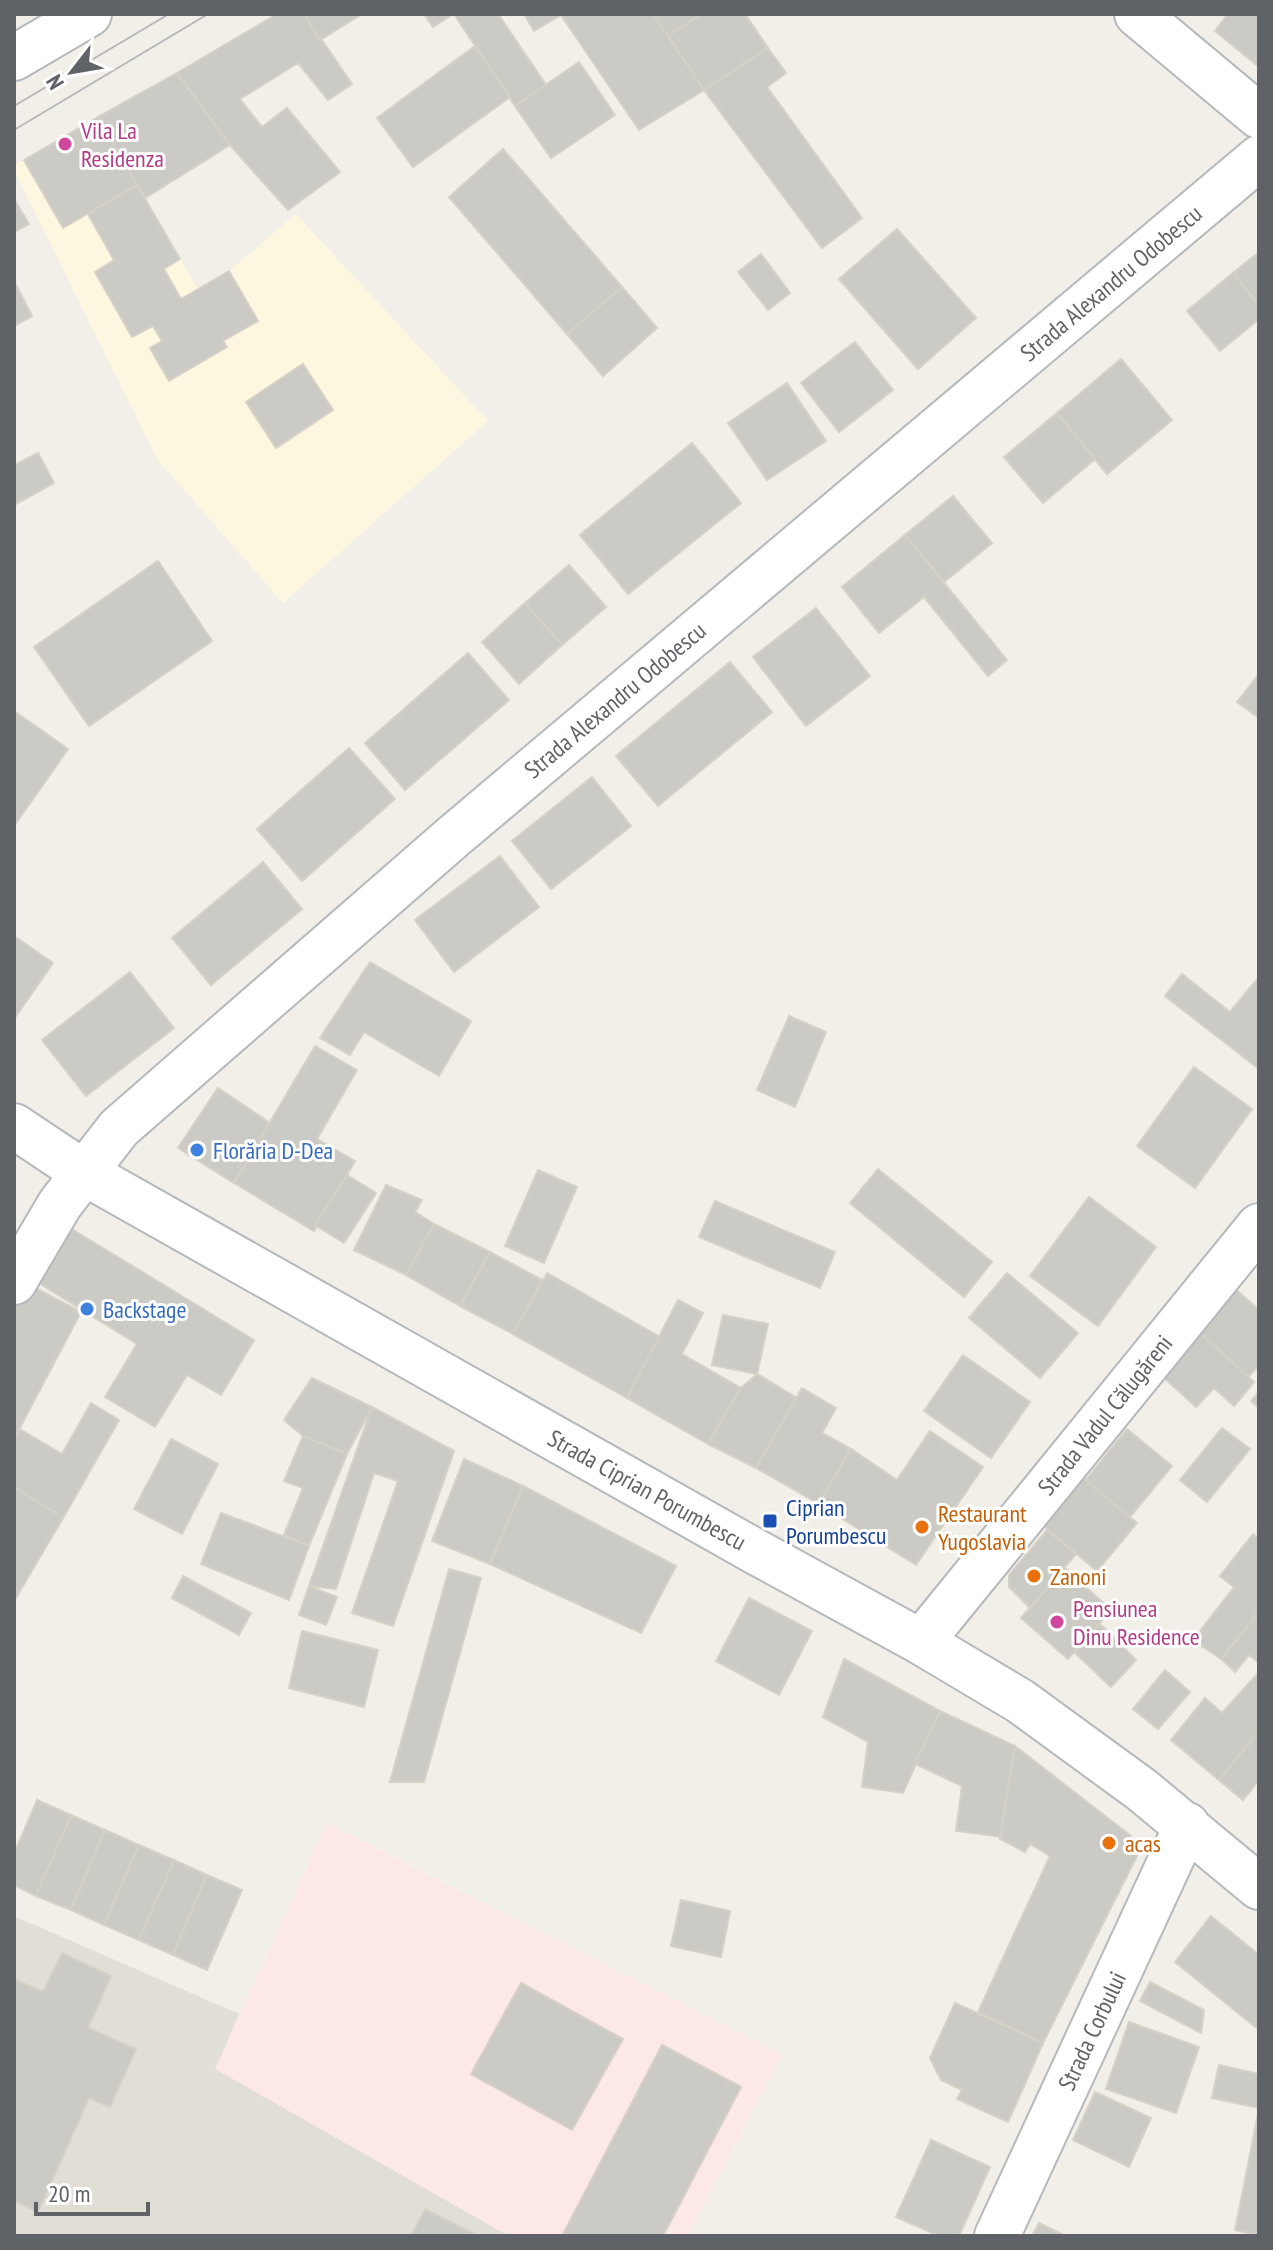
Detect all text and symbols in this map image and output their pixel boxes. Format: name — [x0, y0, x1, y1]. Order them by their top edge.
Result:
north arrow — [32, 32, 112, 112]
text: N — [40, 70, 70, 95]
place label: Vila La Residenza — [80, 115, 164, 174]
marker: Vila La Residenza — [56, 135, 74, 153]
street label: Strada Alexandru Odobescu — [1014, 198, 1208, 368]
street label: Strada Alexandru Odobescu — [518, 615, 712, 785]
place label: Florăria D-Dea — [213, 1135, 333, 1166]
marker: Florăria D-Dea — [188, 1141, 206, 1159]
place label: Backstage — [103, 1294, 186, 1325]
marker: Backstage — [78, 1300, 96, 1318]
street label: Strada Vadul Călugăreni — [1031, 1328, 1179, 1502]
street label: Strada Ciprian Porumbescu — [542, 1423, 752, 1557]
place label: Ciprian Porumbescu — [786, 1492, 887, 1551]
place label: Restaurant Yugoslavia — [938, 1498, 1027, 1557]
marker: Ciprian Porumbescu — [761, 1512, 779, 1530]
marker: Restaurant Yugoslavia — [913, 1518, 931, 1536]
place label: Zanoni — [1050, 1561, 1106, 1592]
marker: Zanoni — [1025, 1567, 1043, 1585]
place label: Pensiunea Dinu Residence — [1073, 1593, 1200, 1652]
marker: Pensiunea Dinu Residence — [1048, 1613, 1066, 1631]
place label: acas — [1125, 1828, 1161, 1859]
marker: acas — [1100, 1834, 1118, 1852]
street label: Strada Corbului — [1051, 1967, 1133, 2095]
scale bar — [36, 2166, 148, 2216]
text: 20 m — [48, 2178, 90, 2209]

